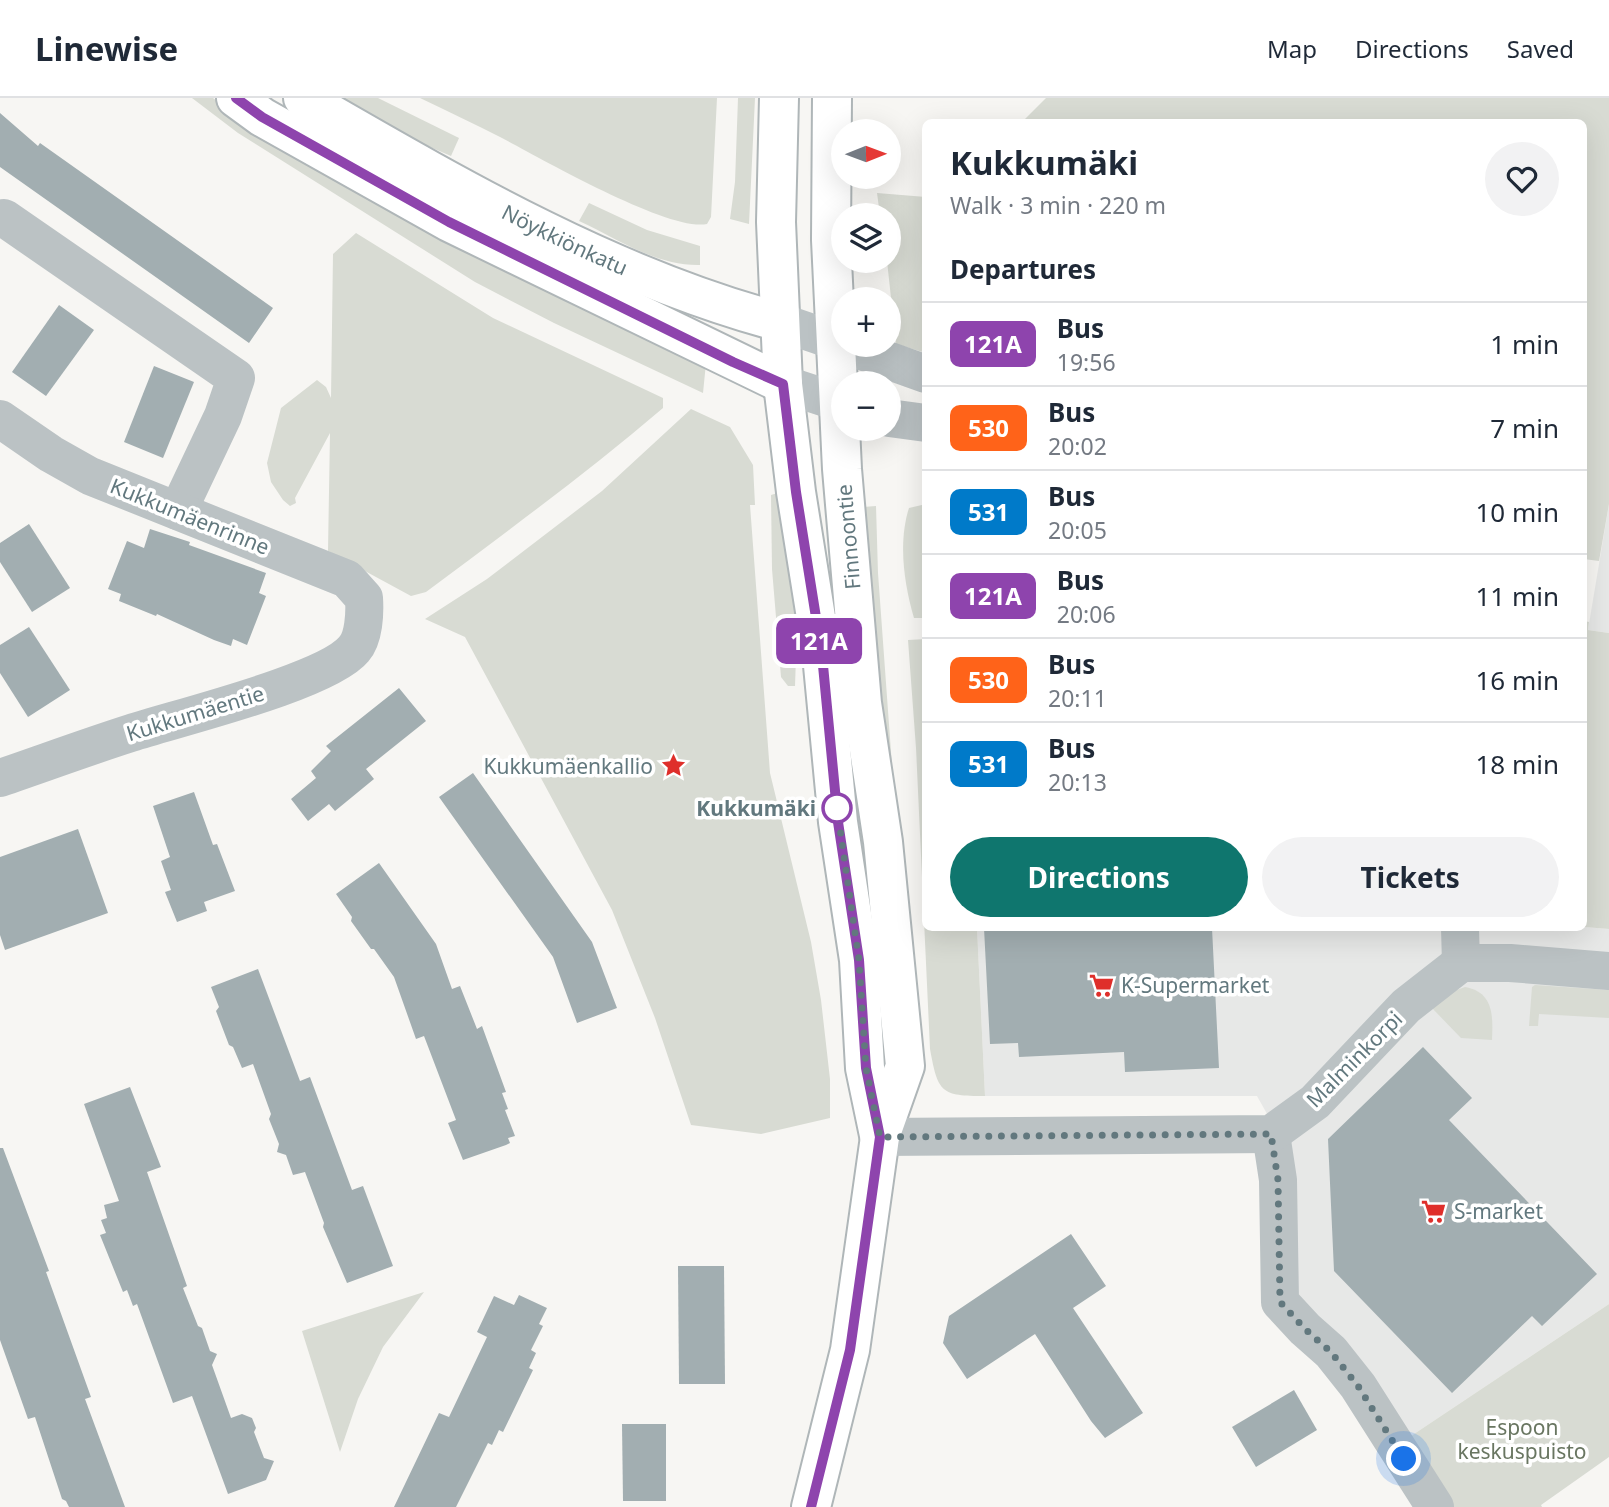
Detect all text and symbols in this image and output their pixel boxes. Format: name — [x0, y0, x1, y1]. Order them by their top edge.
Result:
text: Linewise — [35, 26, 178, 71]
text: Map — [1267, 32, 1317, 65]
text: Directions — [1355, 32, 1469, 65]
text: Saved — [1507, 32, 1574, 65]
north arrow — [831, 119, 901, 189]
map controls — [831, 119, 901, 441]
text: Kukkumäki — [950, 140, 1138, 185]
button: heart — [1485, 142, 1559, 216]
text: Walk · 3 min · 220 m — [950, 189, 1166, 221]
street label: Nöykkiönkatu — [497, 198, 632, 281]
button: layers — [831, 203, 901, 273]
text: Departures — [950, 251, 1096, 287]
button: + — [831, 287, 901, 357]
text: Bus — [1057, 310, 1104, 346]
text: 1 min — [1490, 326, 1559, 362]
text: 121A — [964, 327, 1022, 360]
text: 19:56 — [1057, 346, 1116, 378]
button: − — [831, 371, 901, 441]
text: Bus — [1048, 394, 1095, 430]
text: 7 min — [1490, 410, 1559, 446]
text: 530 — [968, 411, 1009, 444]
text: 20:02 — [1048, 430, 1107, 462]
street label: Kukkumäenrinne — [106, 471, 274, 561]
text: Bus — [1048, 478, 1095, 514]
street label: Finnoontie — [829, 483, 867, 591]
text: 10 min — [1475, 494, 1559, 530]
text: 531 — [968, 495, 1009, 528]
text: 20:05 — [1048, 514, 1107, 546]
text: Bus — [1057, 562, 1104, 598]
text: 11 min — [1475, 578, 1559, 614]
text: 121A — [964, 579, 1022, 612]
text: 20:06 — [1057, 598, 1116, 630]
line badge: 121A — [770, 618, 868, 664]
text: 121A — [790, 624, 848, 657]
text: Bus — [1048, 646, 1095, 682]
text: 16 min — [1475, 662, 1559, 698]
text: 530 — [968, 663, 1009, 696]
street label: Kukkumäentie — [123, 679, 267, 747]
text: 20:11 — [1048, 682, 1107, 714]
text: Bus — [1048, 730, 1095, 766]
text: 18 min — [1475, 746, 1559, 782]
text: 531 — [968, 747, 1009, 780]
place label: Kukkumäenkallio — [483, 752, 653, 780]
place icon: Kukkumäenkallio — [659, 752, 687, 780]
text: 20:13 — [1048, 766, 1107, 798]
marker: Kukkumäki — [822, 793, 852, 823]
place label: Kukkumäki — [696, 794, 816, 822]
button: Directions — [950, 837, 1248, 917]
button: Tickets — [1262, 837, 1559, 917]
supermarket icon: K-Supermarket — [1087, 971, 1115, 999]
place label: K-Supermarket — [1121, 971, 1270, 999]
street label: Malminkorpi — [1300, 1005, 1408, 1113]
supermarket icon: S-market — [1420, 1197, 1448, 1225]
place label: S-market — [1454, 1197, 1543, 1225]
park label: Espoon keskuspuisto — [1457, 1413, 1587, 1465]
your location — [1386, 1441, 1421, 1476]

